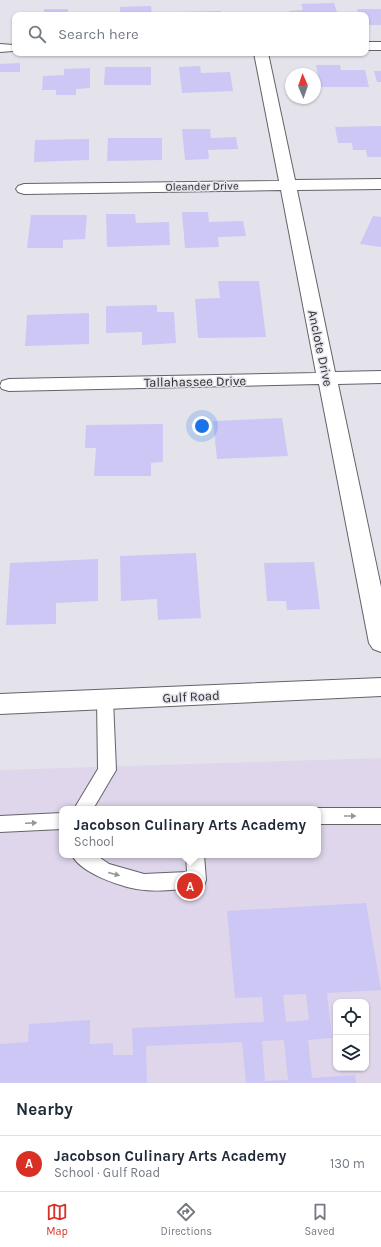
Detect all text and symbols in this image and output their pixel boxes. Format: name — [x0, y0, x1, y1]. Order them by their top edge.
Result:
search box — [12, 12, 369, 56]
icon: search — [26, 23, 48, 45]
text: Search here — [58, 25, 139, 43]
north arrow — [285, 68, 321, 104]
street label: Oleander Drive — [165, 179, 239, 194]
street label: Anclote Drive — [305, 309, 336, 388]
street label: Tallahassee Drive — [144, 373, 247, 390]
your location — [192, 416, 212, 436]
street label: Gulf Road — [162, 688, 220, 705]
popup — [59, 806, 321, 858]
one-way arrow — [343, 813, 356, 819]
text: Jacobson Culinary Arts Academy — [74, 816, 306, 834]
one-way arrow — [25, 819, 37, 826]
text: School — [74, 834, 114, 849]
one-way arrow — [109, 871, 121, 877]
pin: A — [177, 871, 203, 901]
map controls — [333, 999, 369, 1071]
button: locate — [333, 999, 369, 1035]
button: layers — [333, 1035, 369, 1071]
text: Nearby — [16, 1099, 73, 1119]
text: Jacobson Culinary Arts Academy — [54, 1147, 286, 1165]
text: A — [25, 1156, 33, 1171]
text: 130 m — [330, 1156, 365, 1171]
text: School · Gulf Road — [54, 1165, 160, 1180]
tab: Map — [46, 1201, 68, 1238]
tab: Directions — [160, 1201, 212, 1238]
tab: Saved — [304, 1201, 335, 1238]

